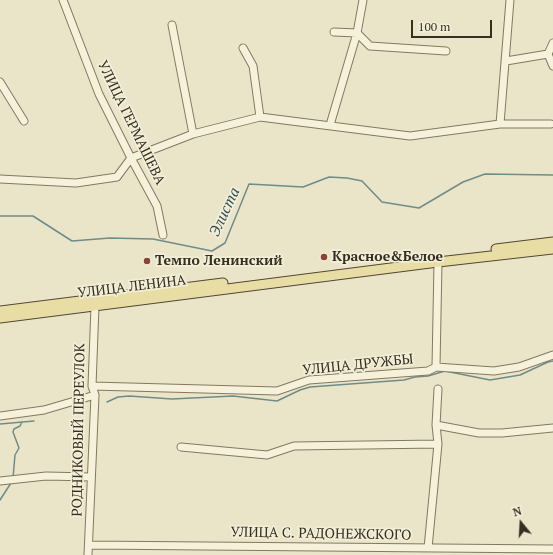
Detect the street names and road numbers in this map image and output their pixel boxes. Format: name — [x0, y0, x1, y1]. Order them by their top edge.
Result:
street label: УЛИЦА ГЕРМАШЕВА — [94, 58, 168, 188]
street label: УЛИЦА ЛЕНИНА — [77, 272, 187, 302]
street label: РОДНИКОВЫЙ ПЕРЕУЛОК — [69, 343, 89, 517]
street label: УЛИЦА ДРУЖБЫ — [302, 351, 414, 379]
street label: УЛИЦА С. РАДОНЕЖСКОГО — [230, 524, 412, 544]

